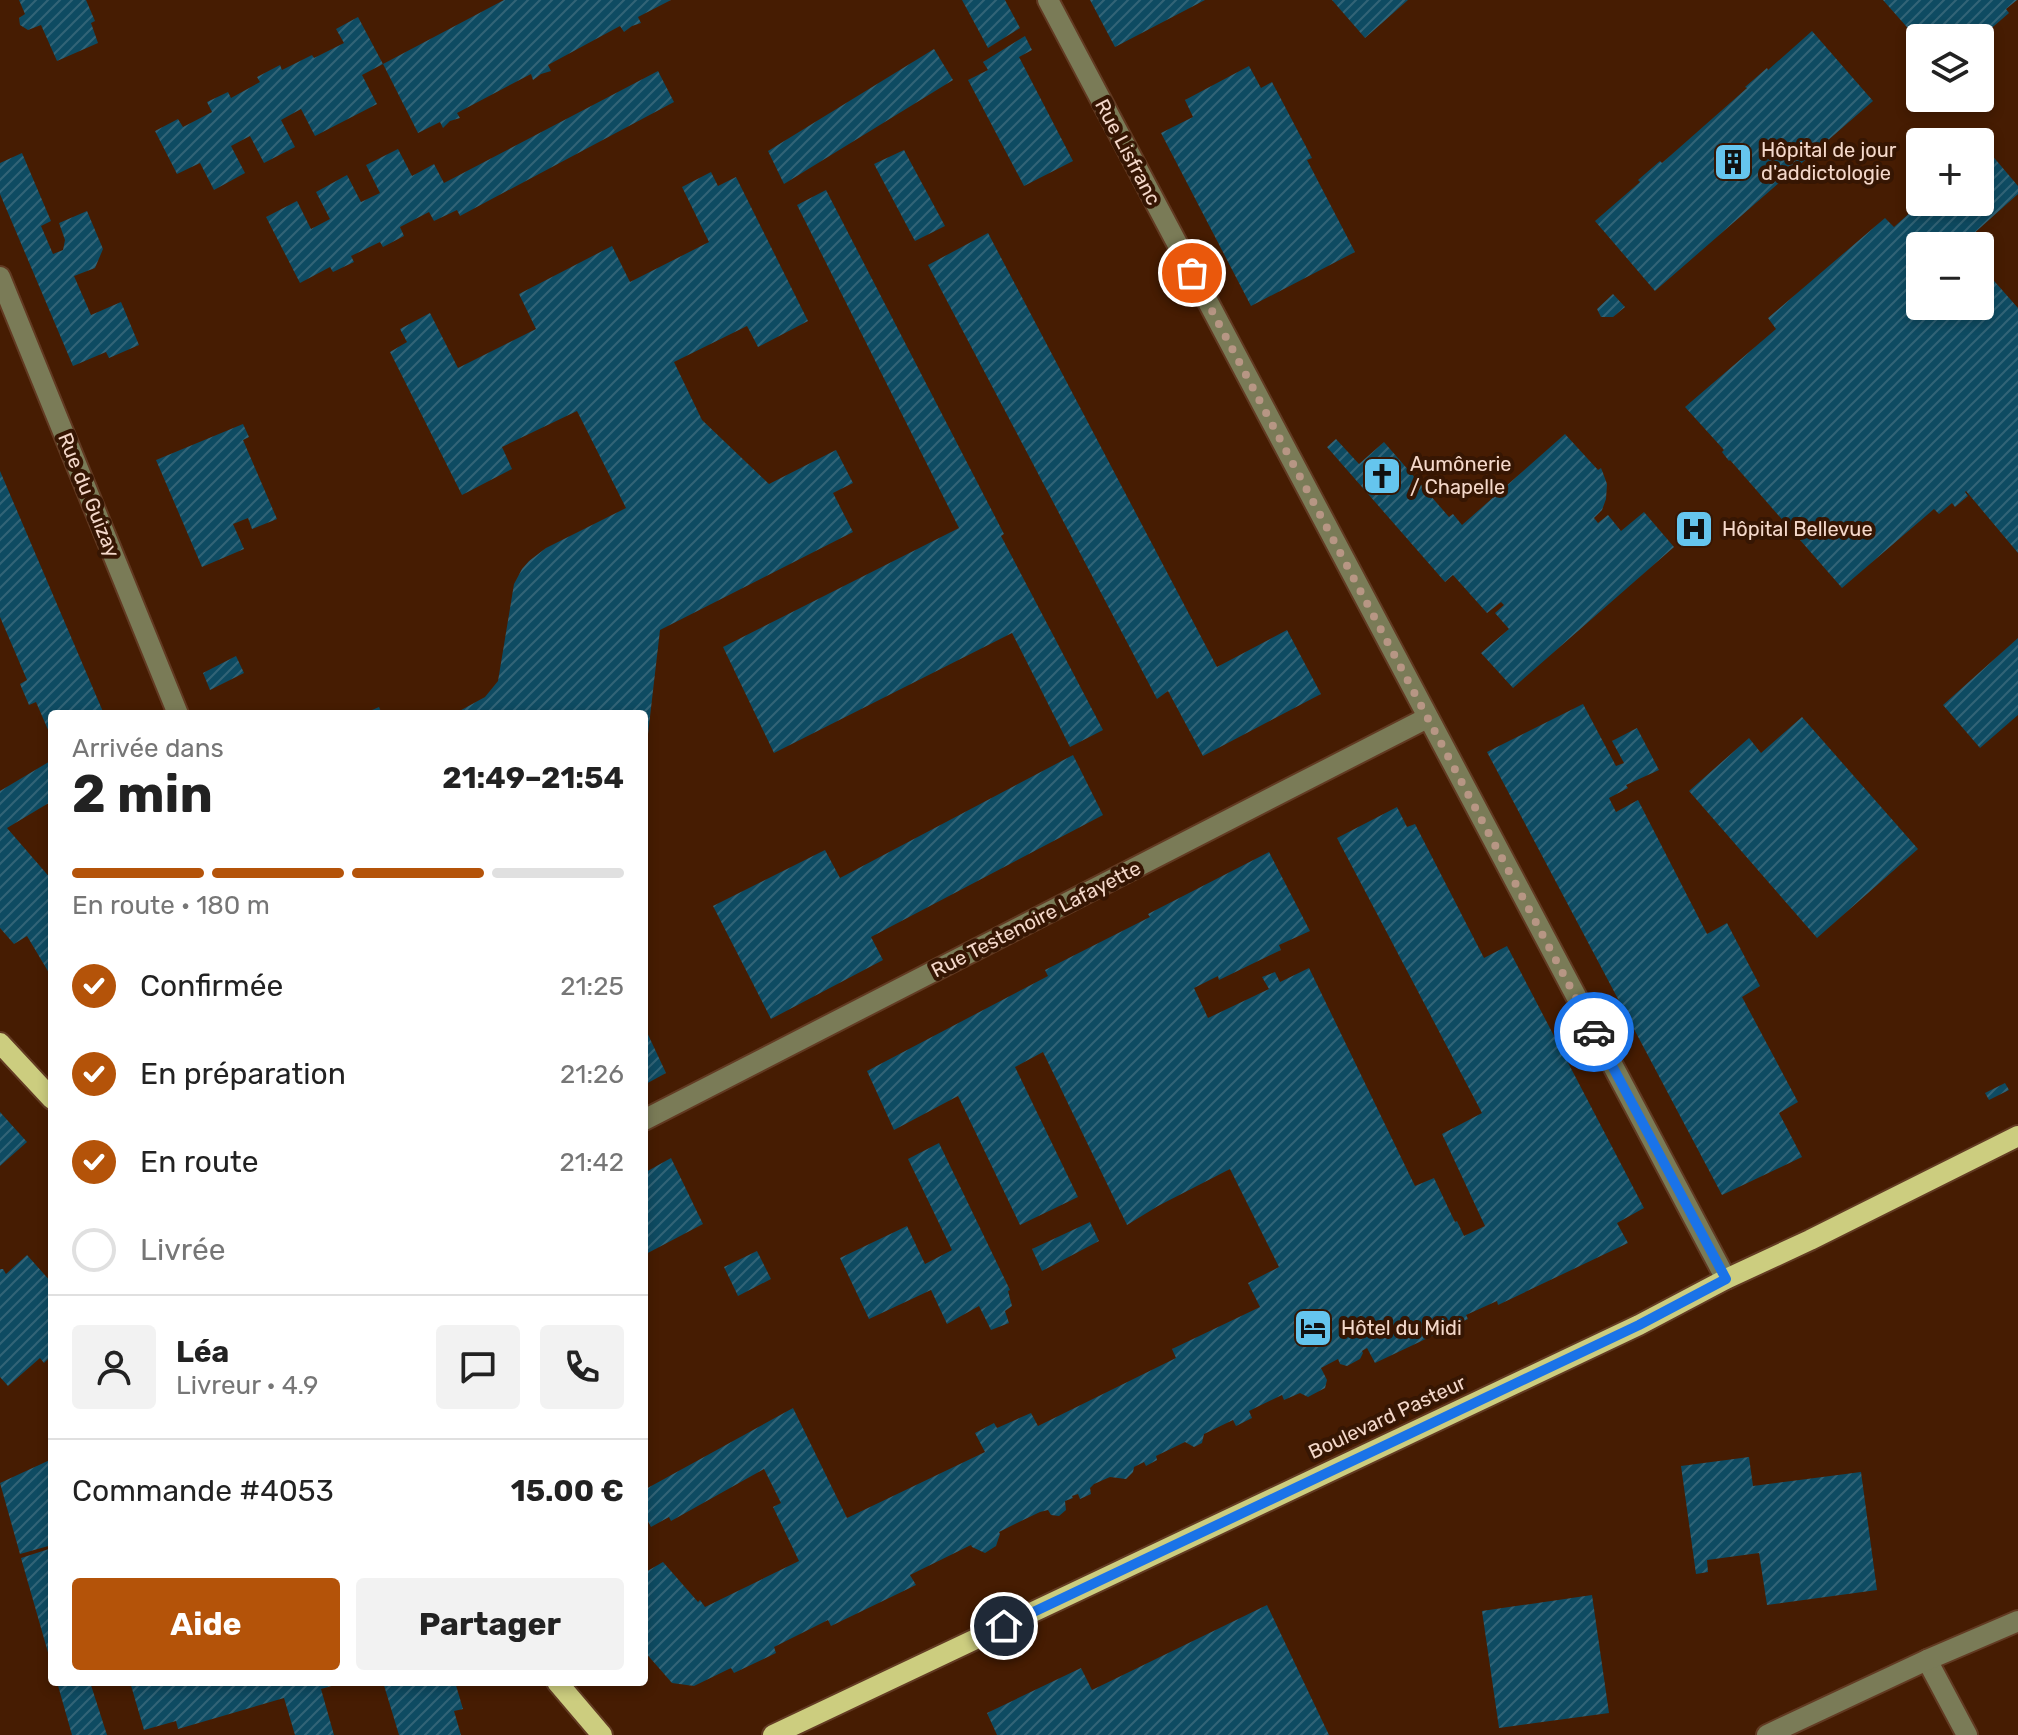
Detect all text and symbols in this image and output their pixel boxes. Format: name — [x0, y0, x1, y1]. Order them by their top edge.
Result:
map controls — [1906, 24, 1994, 320]
button: layers — [1906, 24, 1994, 112]
street label: Rue Lisfranc — [1090, 95, 1166, 209]
button: + — [1906, 128, 1994, 216]
place label: Hôpital de jour d'addictologie — [1761, 138, 1897, 185]
building icon: Hôpital de jour d'addictologie — [1712, 141, 1754, 183]
button: − — [1906, 232, 1994, 320]
pin — [1158, 239, 1226, 307]
icon: bag — [1170, 251, 1214, 295]
street label: Rue du Guizay — [53, 429, 125, 561]
place label: Aumônerie / Chapelle — [1410, 452, 1512, 499]
church icon: Aumônerie / Chapelle — [1361, 455, 1403, 497]
hospital icon: Hôpital Bellevue — [1673, 508, 1715, 550]
place label: Hôpital Bellevue — [1722, 517, 1873, 541]
text: Arrivée dans — [72, 733, 224, 764]
text: 21:49–21:54 — [442, 760, 624, 796]
text: 2 min — [72, 763, 213, 825]
street label: Rue Testenoire Lafayette — [927, 856, 1145, 982]
text: En route · 180 m — [72, 890, 270, 921]
icon: check — [72, 964, 116, 1008]
text: Confirmée — [140, 968, 283, 1004]
text: 21:25 — [560, 971, 624, 1002]
courier — [1554, 992, 1634, 1072]
icon: car — [1572, 1010, 1616, 1054]
icon: check — [72, 1052, 116, 1096]
text: En préparation — [140, 1056, 346, 1092]
text: 21:26 — [560, 1059, 624, 1090]
icon: check — [72, 1140, 116, 1184]
text: En route — [140, 1144, 259, 1180]
text: 21:42 — [560, 1147, 624, 1178]
text: Livrée — [140, 1232, 225, 1268]
hotel icon: Hôtel du Midi — [1292, 1307, 1334, 1349]
place label: Hôtel du Midi — [1341, 1316, 1462, 1340]
button: person — [72, 1325, 156, 1409]
button: chat — [436, 1325, 520, 1409]
button: phone — [540, 1325, 624, 1409]
text: Léa — [176, 1334, 229, 1370]
text: Livreur · 4.9 — [176, 1370, 318, 1401]
street label: Boulevard Pasteur — [1304, 1370, 1470, 1464]
text: Commande #4053 — [72, 1473, 334, 1509]
text: 15.00 € — [511, 1473, 624, 1509]
button: Aide — [72, 1578, 340, 1670]
button: Partager — [356, 1578, 624, 1670]
pin — [970, 1592, 1038, 1660]
icon: home — [982, 1604, 1026, 1648]

